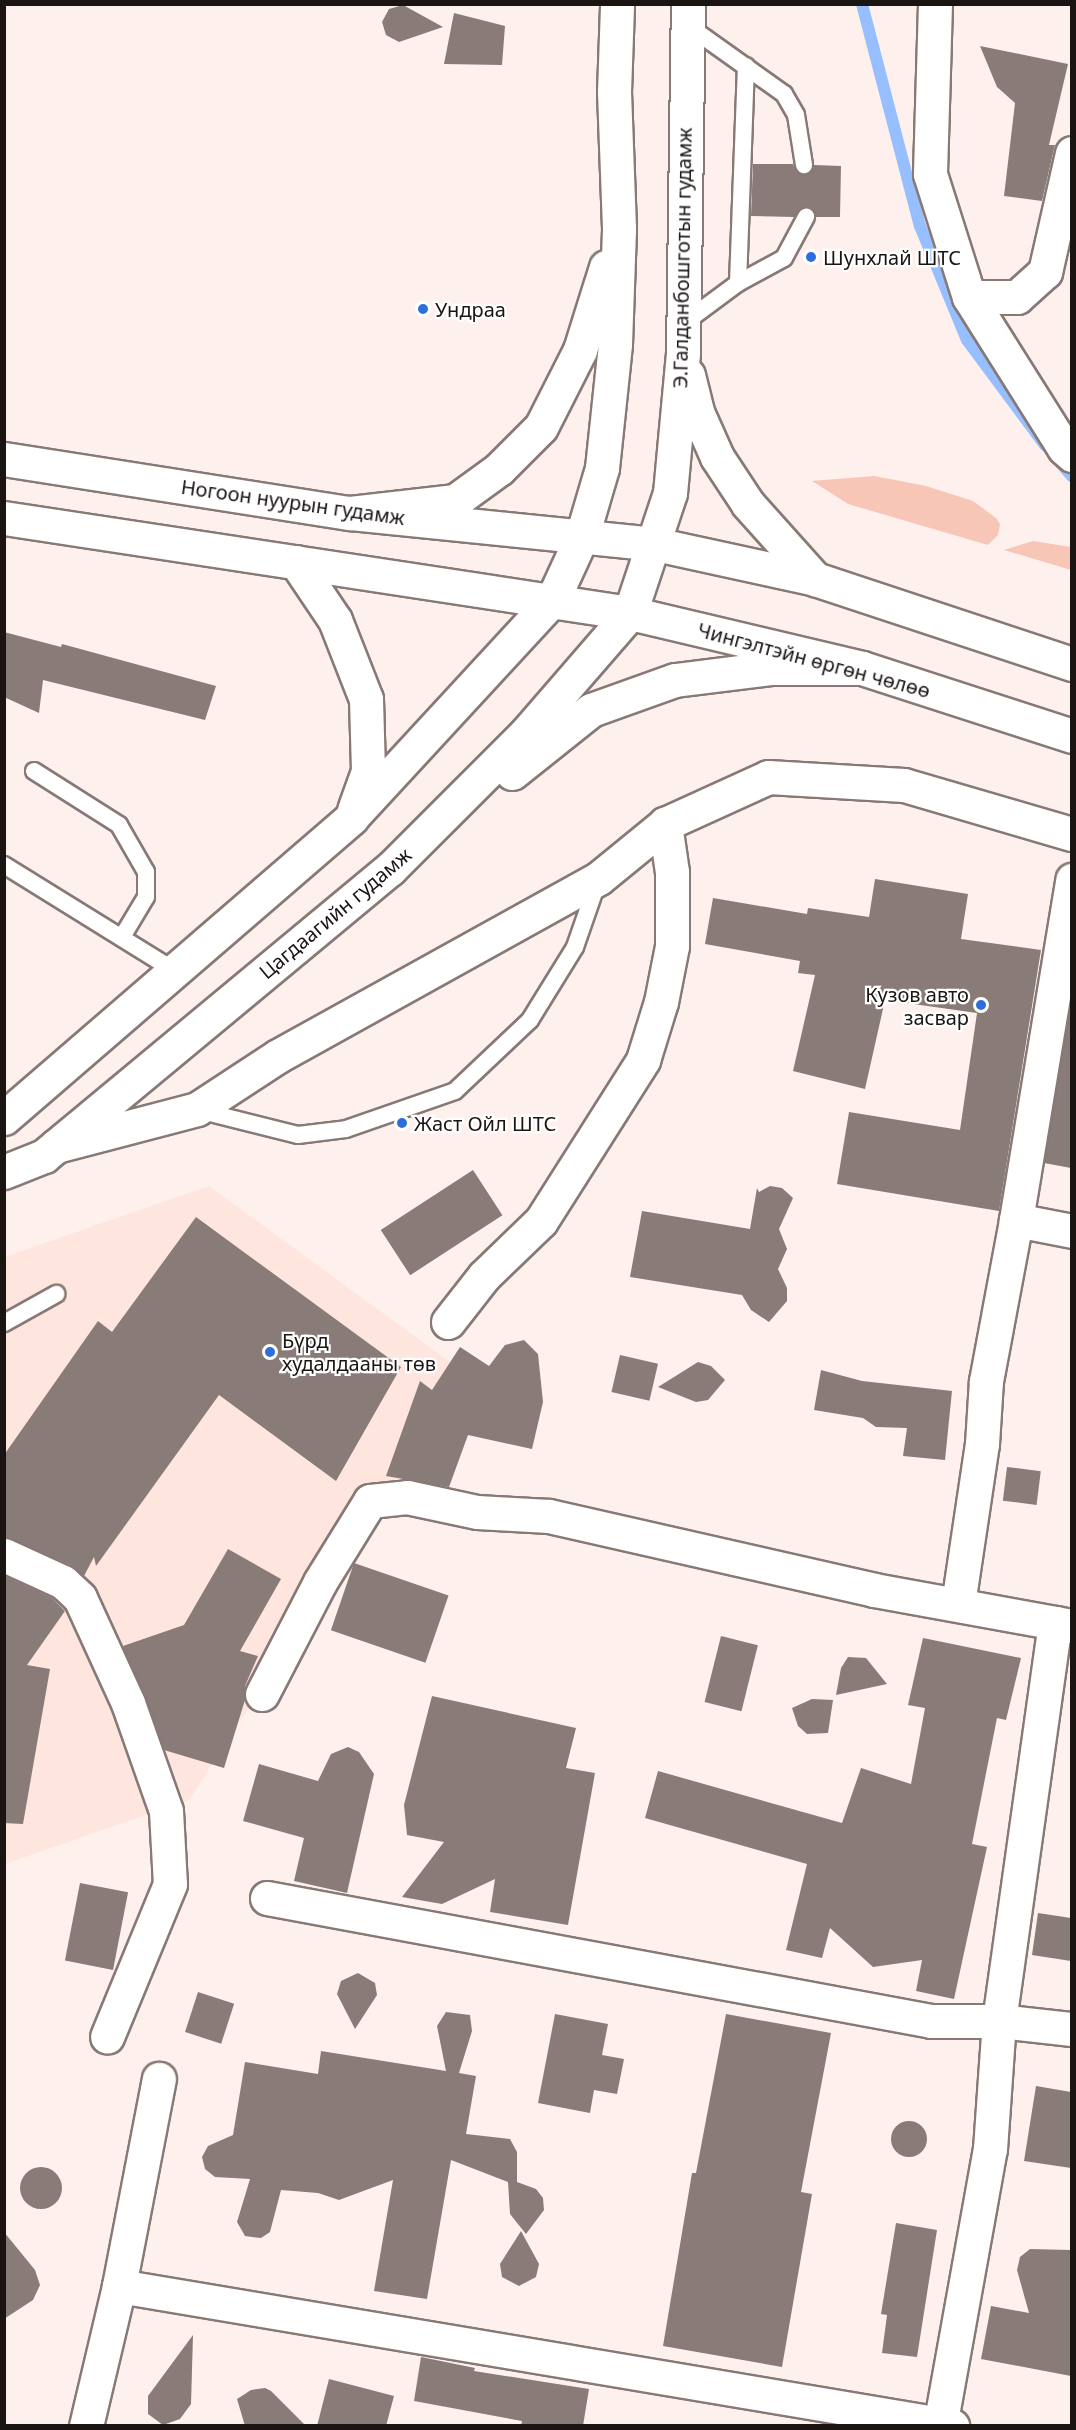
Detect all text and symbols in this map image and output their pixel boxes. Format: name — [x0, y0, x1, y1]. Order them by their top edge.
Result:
street label: Э.Галданбошготын гудамж — [668, 127, 696, 389]
place label: Шунхлай ШТС — [823, 245, 961, 269]
marker: Шунхлай ШТС — [804, 250, 818, 264]
place label: Ундраа — [435, 297, 506, 321]
marker: Ундраа — [416, 302, 430, 316]
street label: Ногоон нуурын гудамж — [180, 474, 406, 530]
street label: Чингэлтэйн өргөн чөлөө — [695, 617, 933, 703]
street label: Цагдаагийн гудамж — [254, 842, 416, 984]
place label: Кузов авто засвар — [865, 982, 969, 1029]
marker: Кузов авто засвар — [974, 998, 988, 1012]
place label: Жаст Ойл ШТС — [414, 1111, 556, 1135]
marker: Жаст Ойл ШТС — [395, 1116, 409, 1130]
place label: Бүрд худалдааны төв — [282, 1328, 436, 1375]
marker: Бүрд худалдааны төв — [263, 1345, 277, 1359]

